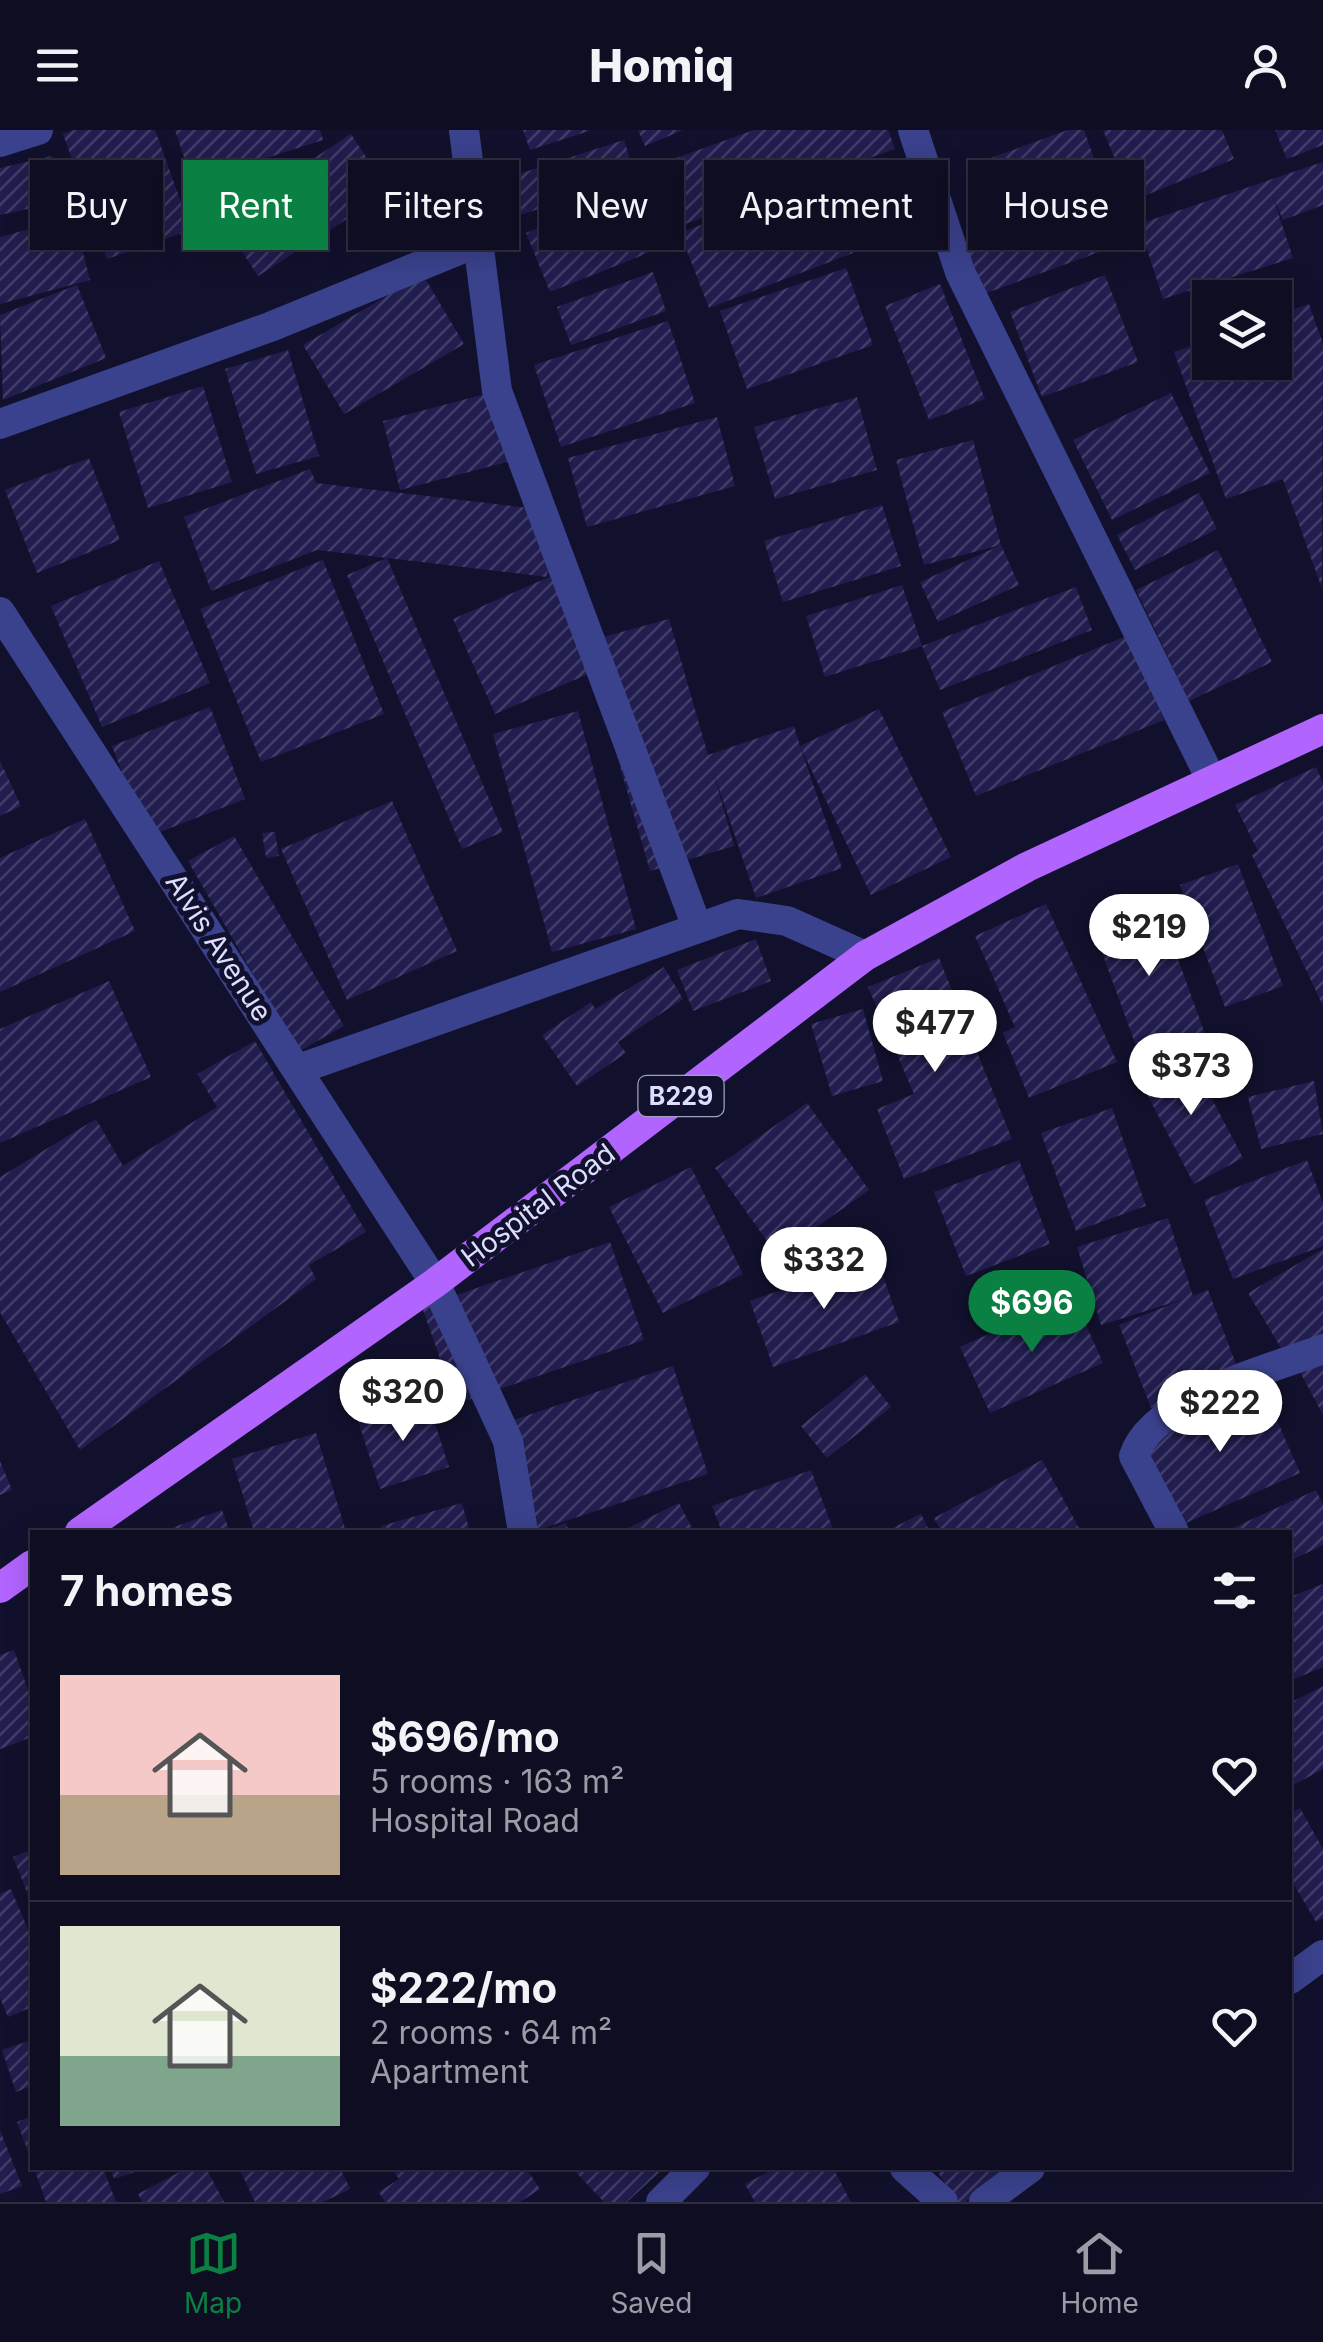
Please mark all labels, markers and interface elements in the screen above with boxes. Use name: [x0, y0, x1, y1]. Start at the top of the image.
icon: menu: [30, 38, 85, 93]
text: Homiq: [589, 38, 734, 93]
icon: person: [1238, 38, 1293, 93]
chip: Buy: [30, 160, 163, 250]
chip: Rent: [183, 160, 328, 250]
chip: Filters: [348, 160, 519, 250]
chip: New: [539, 160, 684, 250]
chip: Apartment: [704, 160, 948, 250]
chip: House: [968, 160, 1144, 250]
map controls: [1192, 280, 1292, 380]
button: layers: [1192, 280, 1292, 380]
street label: Alvis Avenue: [159, 867, 279, 1027]
pin: $219: [1090, 894, 1208, 979]
text: $219: [1111, 907, 1187, 946]
pin: $477: [876, 990, 994, 1075]
text: $477: [895, 1003, 975, 1042]
pin: $373: [1132, 1033, 1250, 1118]
text: $373: [1151, 1046, 1231, 1085]
road number: B229: [638, 1076, 724, 1116]
street label: Hospital Road: [454, 1136, 622, 1274]
pin: $332: [765, 1227, 883, 1312]
text: $332: [783, 1240, 865, 1279]
pin: $696: [973, 1270, 1091, 1355]
text: $696: [990, 1283, 1074, 1322]
pin: $320: [344, 1359, 462, 1444]
pin: $222: [1161, 1370, 1279, 1455]
text: $320: [361, 1372, 445, 1411]
text: $222: [1179, 1383, 1261, 1422]
icon: filters: [1207, 1563, 1262, 1618]
text: 7 homes: [60, 1565, 233, 1616]
text: $696/mo: [370, 1711, 560, 1762]
icon: home: [140, 1715, 260, 1835]
icon: heart: [1207, 1748, 1262, 1803]
text: 5 rooms · 163 m²: [370, 1762, 624, 1801]
text: Hospital Road: [370, 1801, 580, 1840]
text: $222/mo: [370, 1962, 557, 2013]
icon: home: [140, 1966, 260, 2086]
icon: heart: [1207, 1999, 1262, 2054]
text: 2 rooms · 64 m²: [370, 2013, 612, 2052]
text: Apartment: [370, 2052, 529, 2091]
tab: Map: [184, 2226, 242, 2320]
tab: Saved: [610, 2226, 692, 2320]
tab: Home: [1060, 2226, 1139, 2320]

